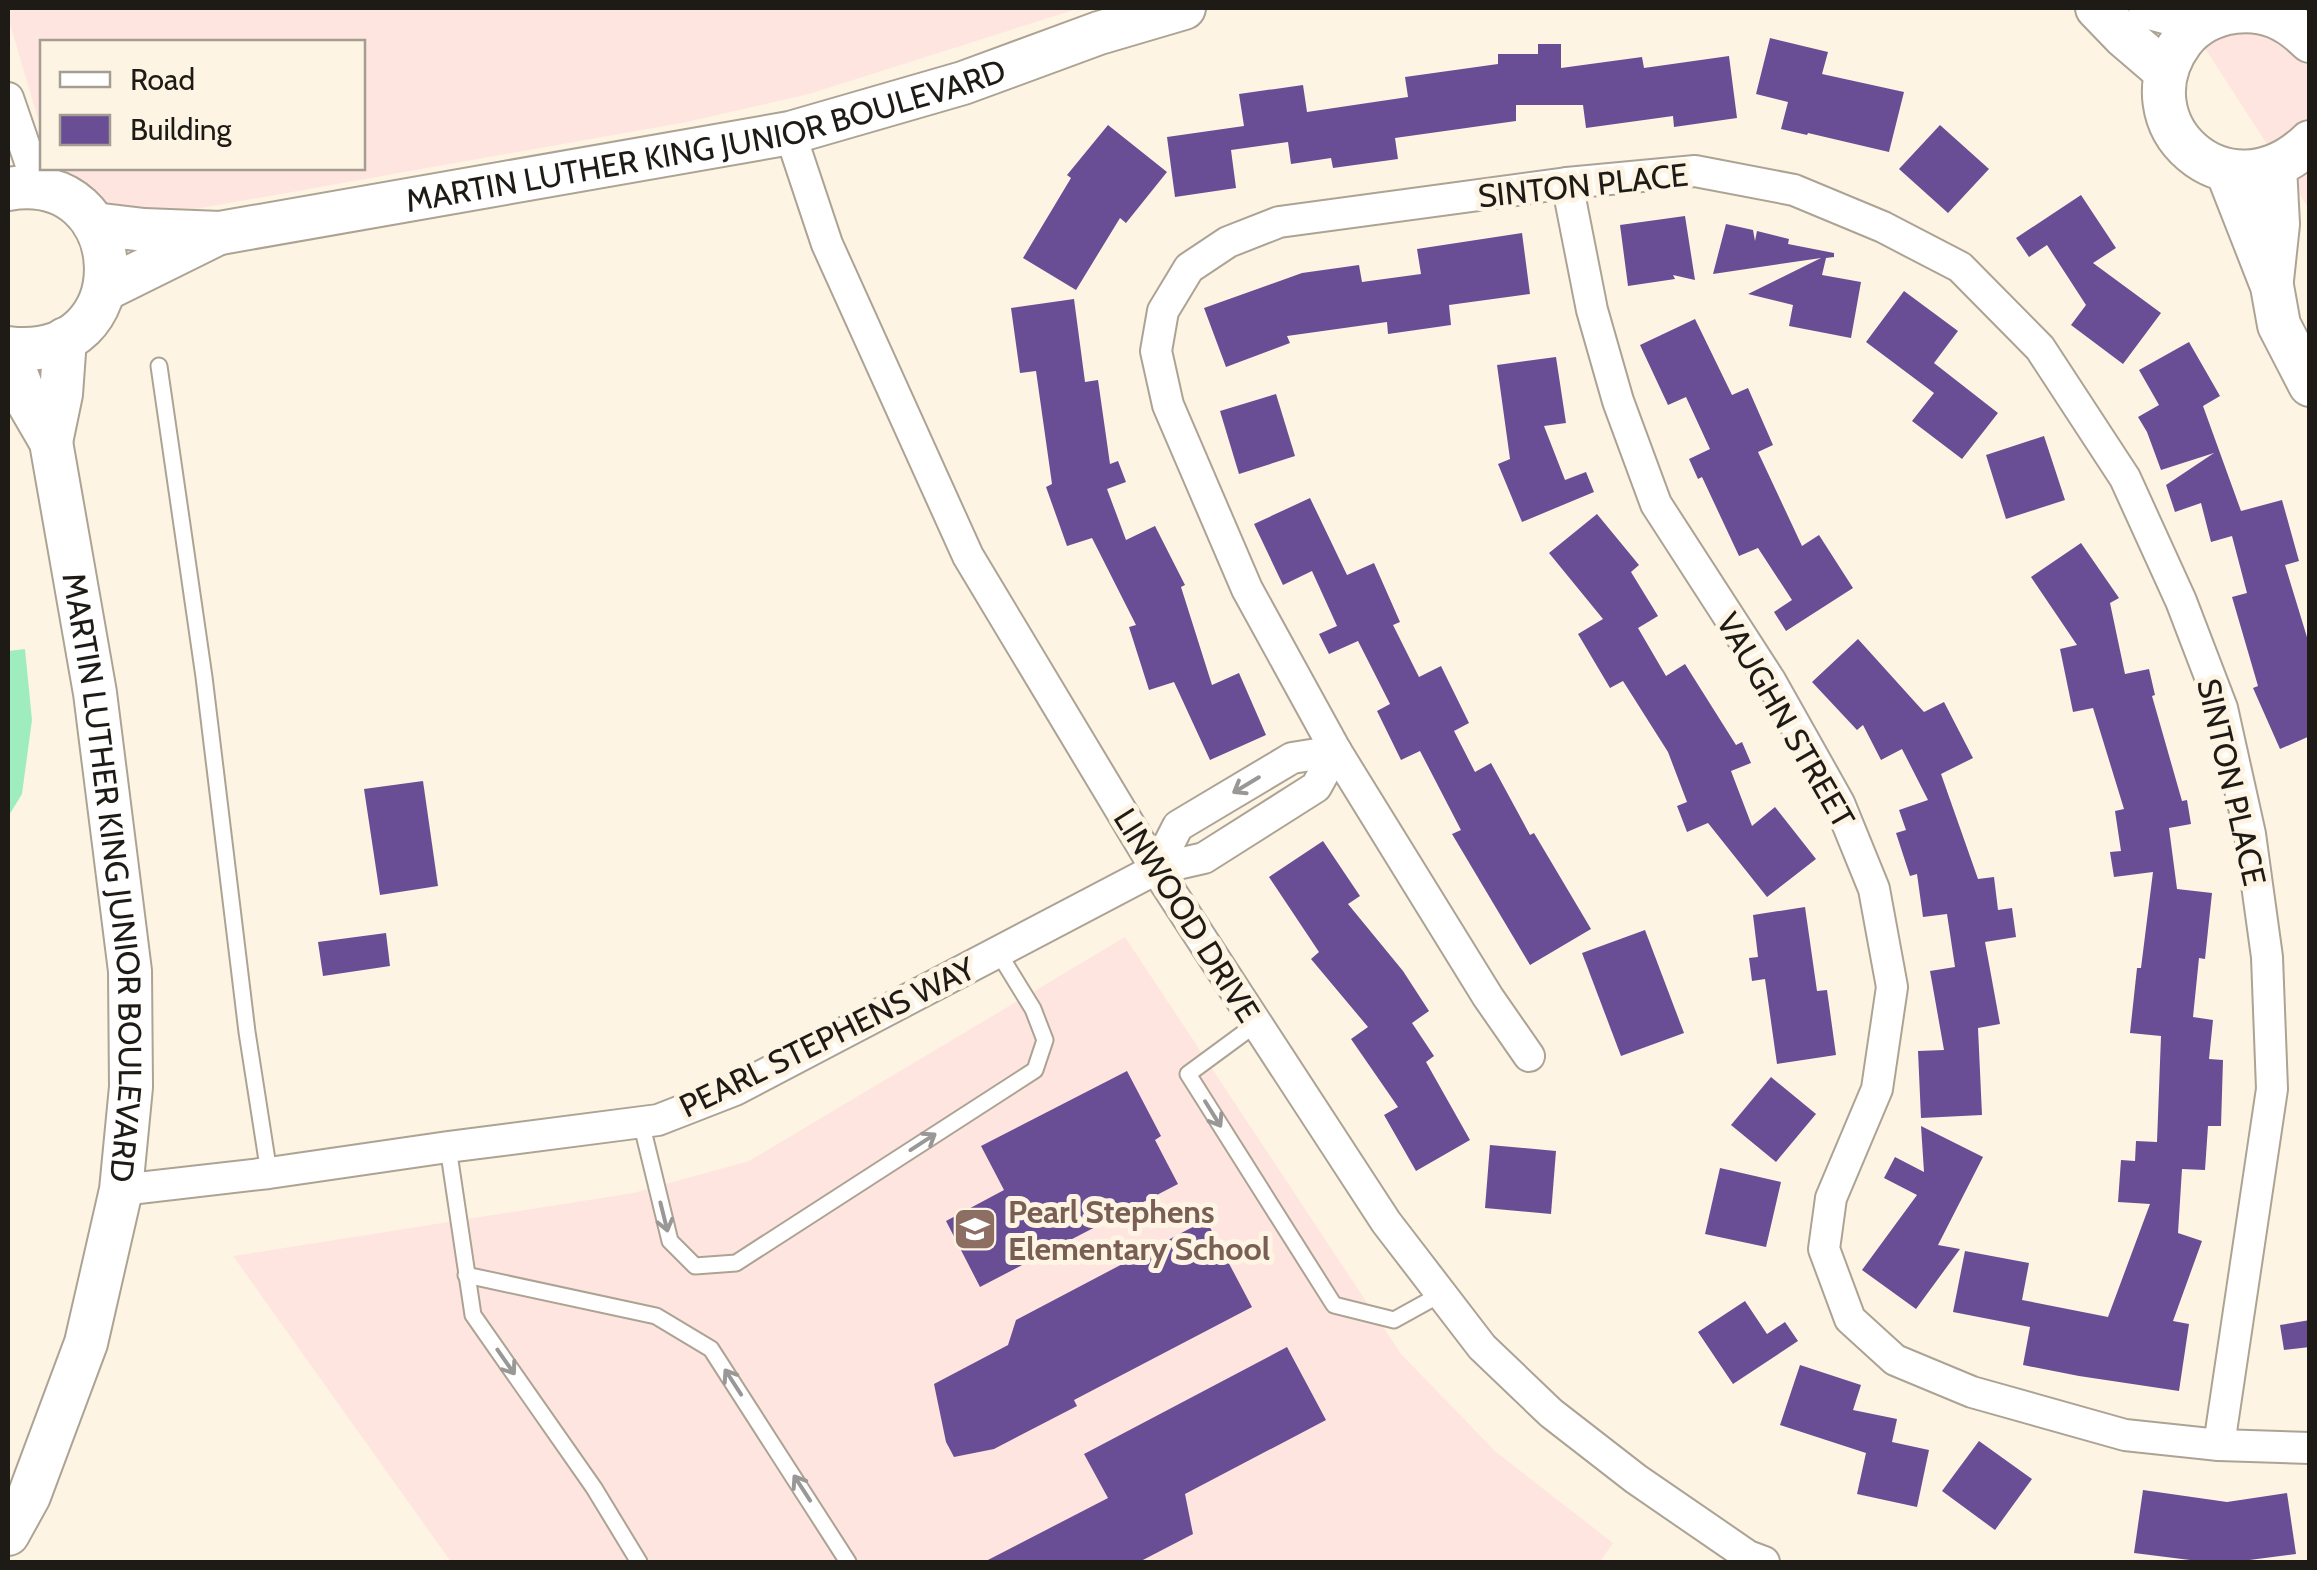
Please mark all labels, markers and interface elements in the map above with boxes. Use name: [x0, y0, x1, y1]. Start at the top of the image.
legend: [40, 40, 365, 170]
street label: MARTIN LUTHER KING JUNIOR BOULEVARD: [402, 50, 1011, 220]
text: Road: [130, 61, 195, 98]
text: Building: [130, 111, 233, 148]
street label: SINTON PLACE: [1476, 155, 1690, 215]
street label: MARTIN LUTHER KING JUNIOR BOULEVARD: [55, 570, 151, 1184]
street label: VAUGHN STREET: [1709, 606, 1863, 834]
street label: SINTON PLACE: [2189, 675, 2275, 889]
one-way arrow: [1232, 775, 1261, 795]
street label: LINWOOD DRIVE: [1106, 801, 1268, 1029]
street label: PEARL STEPHENS WAY: [673, 948, 982, 1125]
one-way arrow: [1203, 1100, 1224, 1128]
one-way arrow: [909, 1132, 937, 1153]
place label: Pearl Stephens Elementary School: [1008, 1192, 1270, 1268]
one-way arrow: [656, 1200, 674, 1232]
school or university icon: Pearl Stephens Elementary School: [952, 1206, 998, 1252]
one-way arrow: [495, 1348, 516, 1375]
one-way arrow: [722, 1368, 743, 1396]
one-way arrow: [791, 1474, 812, 1503]

